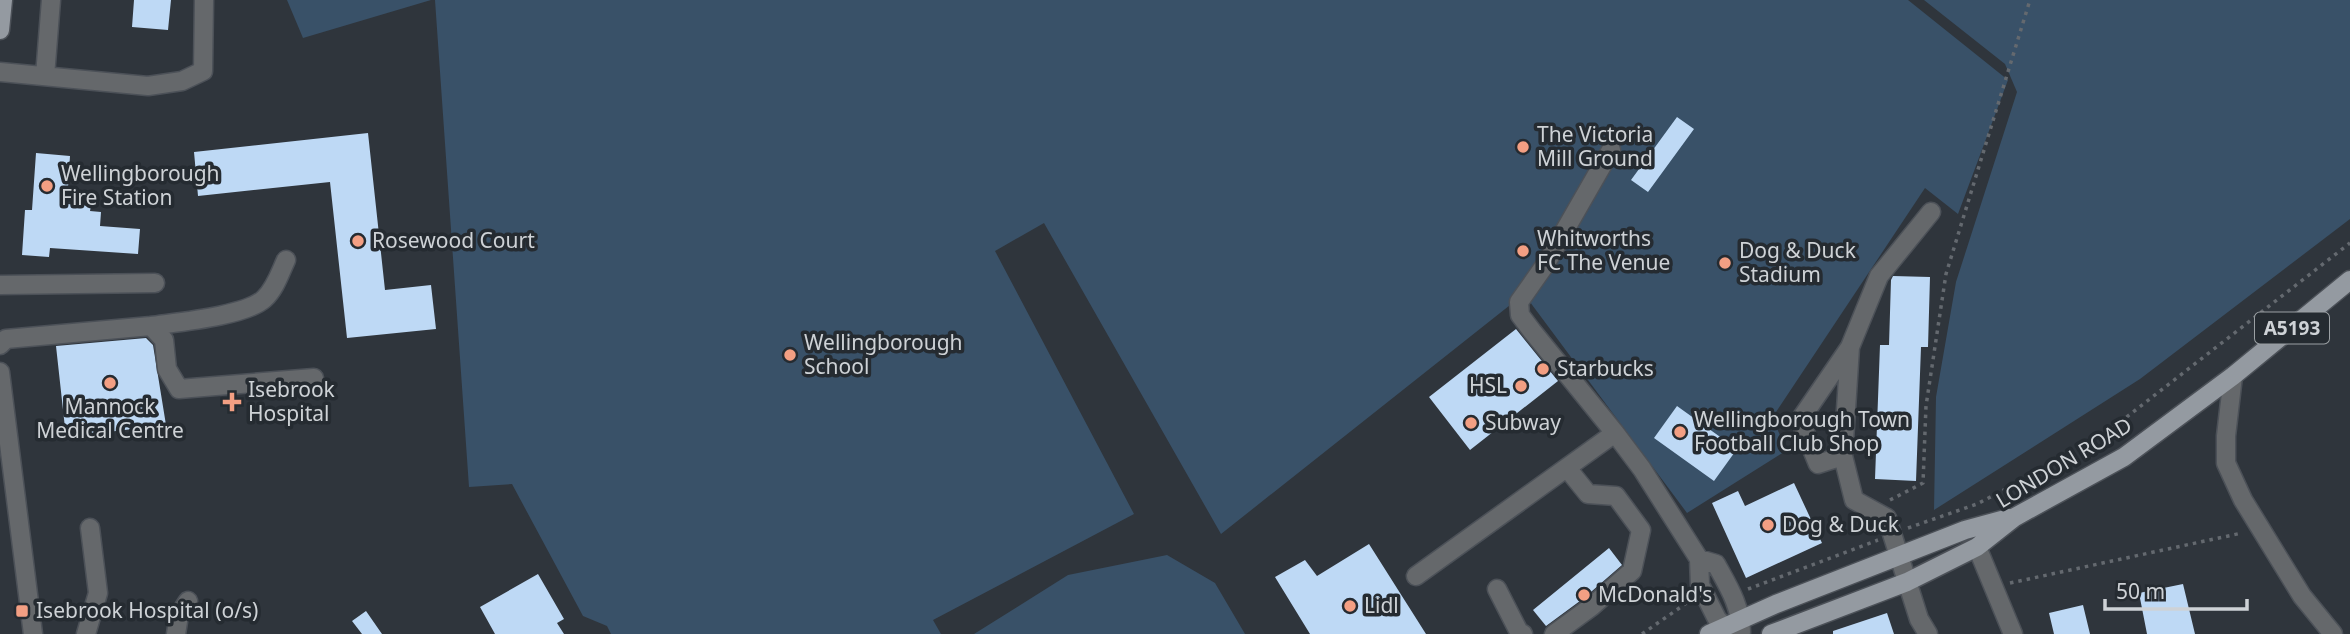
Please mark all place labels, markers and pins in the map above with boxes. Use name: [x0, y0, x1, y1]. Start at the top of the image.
place label: The Victoria Mill Ground: [1537, 120, 1653, 172]
marker: The Victoria Mill Ground: [1515, 139, 1531, 155]
place label: Wellingborough Fire Station: [61, 159, 220, 211]
marker: Wellingborough Fire Station: [39, 178, 55, 194]
place label: Whitworths FC The Venue: [1537, 224, 1670, 276]
place label: Rosewood Court: [372, 226, 535, 254]
marker: Rosewood Court: [350, 233, 366, 249]
place label: Dog & Duck Stadium: [1739, 236, 1857, 288]
marker: Whitworths FC The Venue: [1515, 243, 1531, 259]
marker: Dog & Duck Stadium: [1717, 255, 1733, 271]
place label: Wellingborough School: [804, 328, 963, 380]
marker: Wellingborough School: [782, 347, 798, 363]
place label: Starbucks: [1557, 354, 1654, 382]
marker: Starbucks: [1535, 361, 1551, 377]
place label: HSL: [1469, 371, 1507, 399]
marker: Mannock Medical Centre: [102, 375, 118, 391]
place label: Isebrook Hospital: [248, 375, 336, 427]
marker: HSL: [1513, 378, 1529, 394]
place label: Mannock Medical Centre: [36, 392, 184, 444]
marker: Isebrook Hospital: [222, 392, 242, 412]
place label: Wellingborough Town Football Club Shop: [1694, 405, 1910, 457]
place label: Subway: [1485, 408, 1561, 436]
marker: Subway: [1463, 415, 1479, 431]
marker: Wellingborough Town Football Club Shop: [1672, 424, 1688, 440]
place label: Dog & Duck: [1782, 510, 1900, 538]
marker: Dog & Duck: [1760, 517, 1776, 533]
place label: McDonald's: [1598, 580, 1712, 608]
marker: McDonald's: [1576, 587, 1592, 603]
place label: Lidl: [1364, 591, 1399, 619]
place label: Isebrook Hospital (o/s): [36, 596, 258, 624]
marker: Lidl: [1342, 598, 1358, 614]
marker: Isebrook Hospital (o/s): [14, 603, 30, 619]

